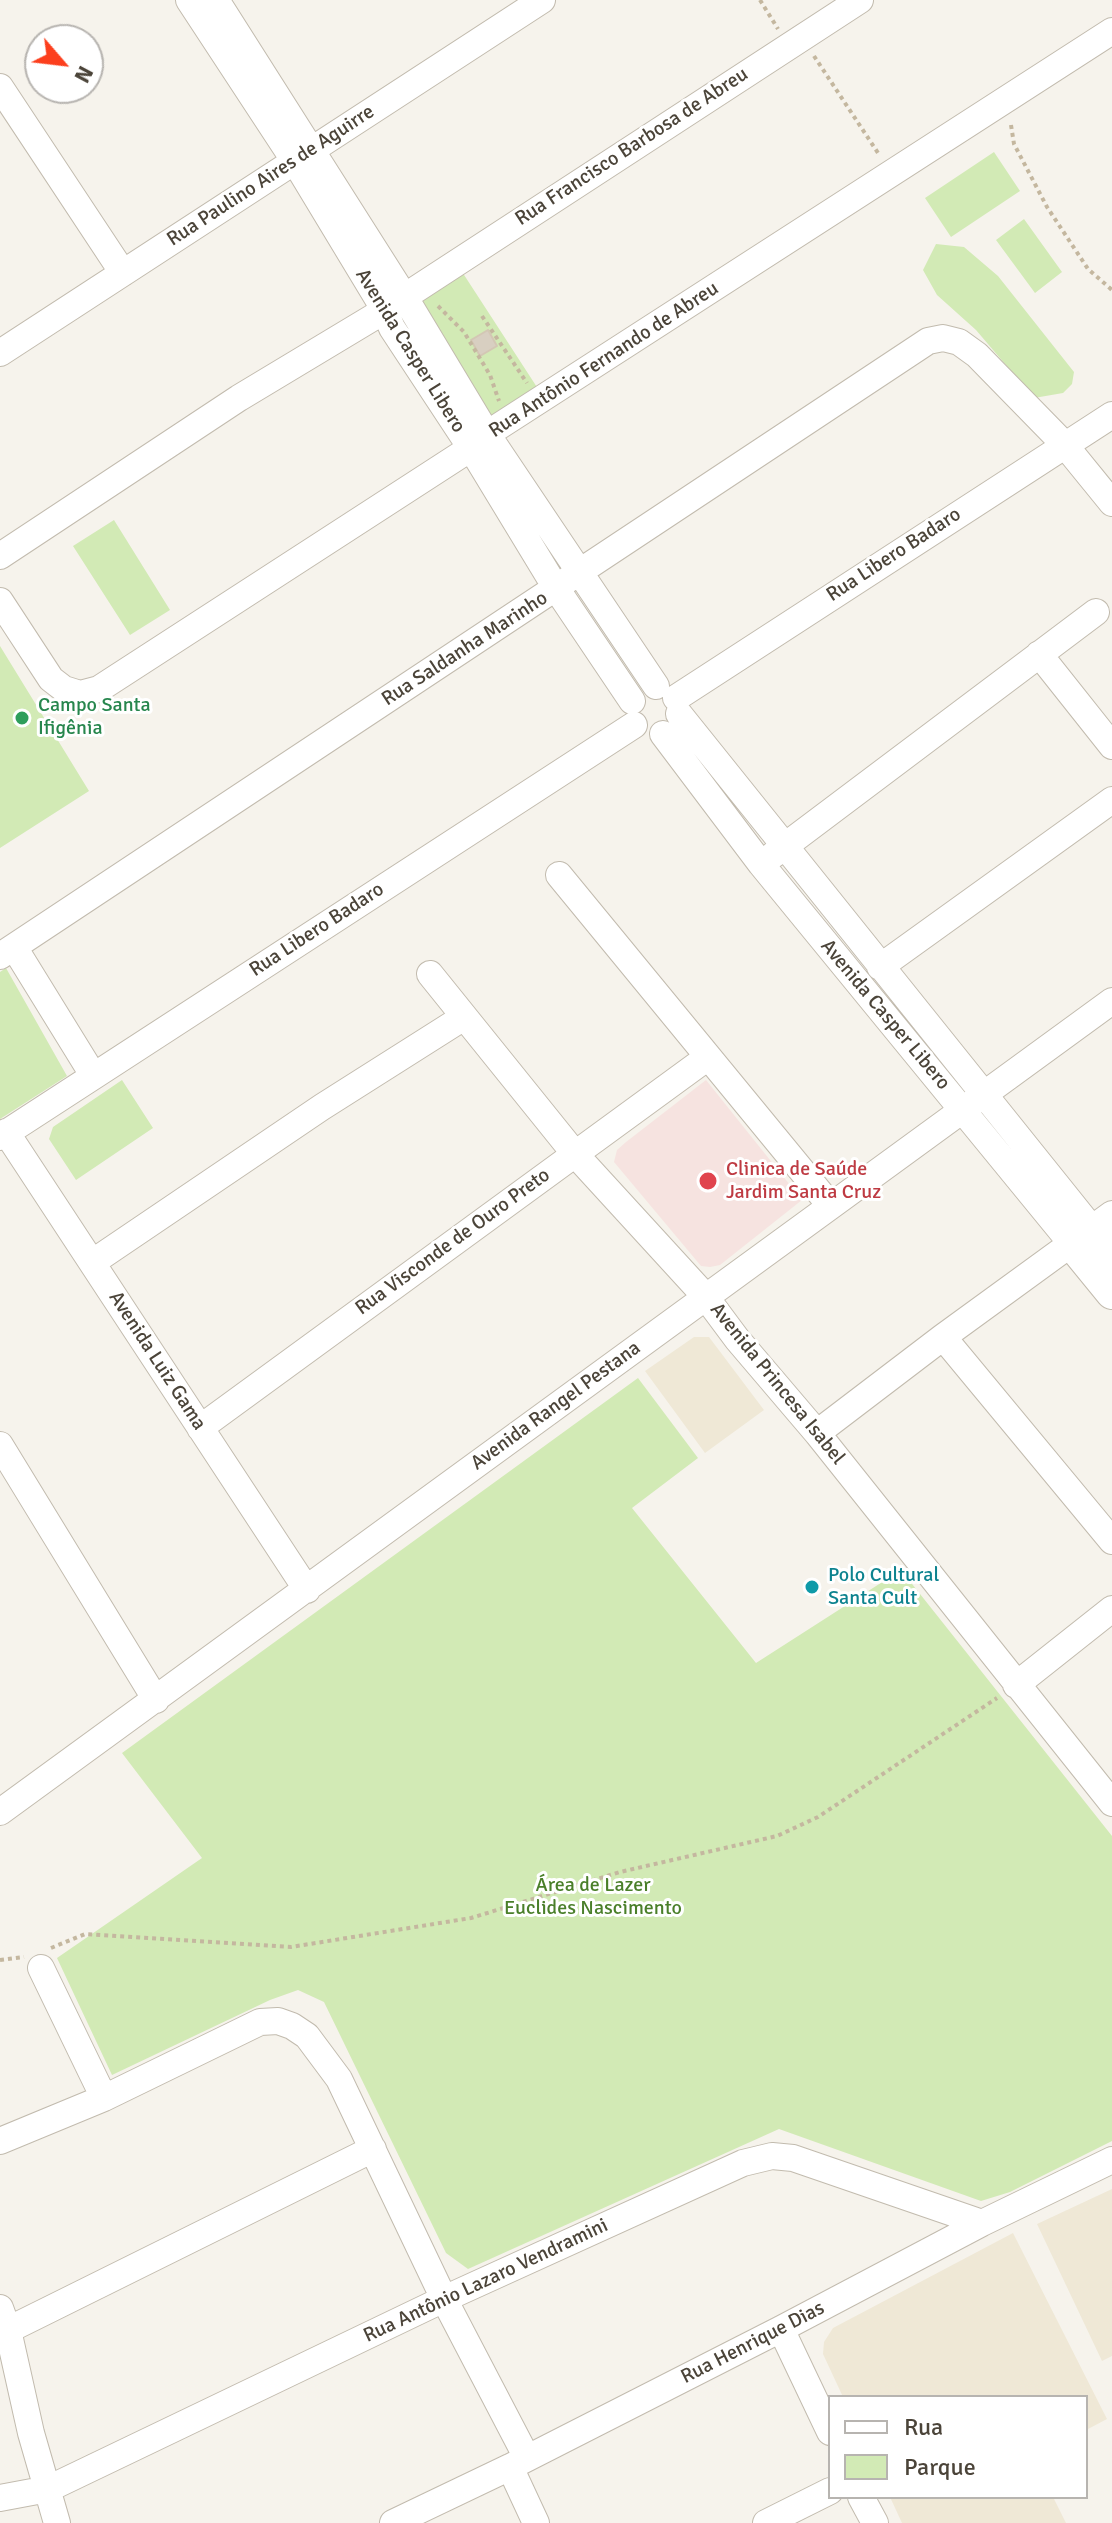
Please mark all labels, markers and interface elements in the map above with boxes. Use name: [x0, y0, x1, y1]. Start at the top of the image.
north arrow: [24, 24, 104, 104]
text: N: [68, 61, 99, 88]
street label: Rua Francisco Barbosa de Abreu: [511, 63, 753, 231]
street label: Rua Paulino Aires de Aguirre: [163, 100, 379, 252]
street label: Avenida Casper Libero: [350, 265, 470, 437]
street label: Rua Antônio Fernando de Abreu: [485, 277, 723, 443]
street label: Rua Libero Badaro: [822, 503, 966, 607]
street label: Rua Saldanha Marinho: [378, 586, 552, 712]
place label: Campo Santa Ifigênia: [38, 694, 151, 741]
marker: Campo Santa Ifigênia: [13, 709, 31, 727]
street label: Rua Libero Badaro: [245, 878, 389, 982]
street label: Avenida Casper Libero: [815, 935, 955, 1095]
place label: Clinica de Saúde Jardim Santa Cruz: [726, 1158, 881, 1205]
street label: Rua Visconde de Ouro Preto: [351, 1163, 555, 1321]
marker: Clinica de Saúde Jardim Santa Cruz: [697, 1170, 719, 1192]
street label: Avenida Luiz Gama: [103, 1287, 211, 1435]
street label: Avenida Princesa Isabel: [704, 1298, 850, 1470]
street label: Avenida Rangel Pestana: [467, 1336, 645, 1476]
place label: Polo Cultural Santa Cult: [828, 1564, 939, 1611]
marker: Polo Cultural Santa Cult: [803, 1578, 821, 1596]
park label: Área de Lazer Euclides Nascimento: [504, 1874, 682, 1921]
street label: Rua Antônio Lazaro Vendramini: [360, 2214, 612, 2348]
street label: Rua Henrique Dias: [677, 2297, 829, 2389]
legend: [828, 2395, 1088, 2499]
text: Rua: [904, 2412, 943, 2442]
text: Parque: [904, 2452, 976, 2482]

